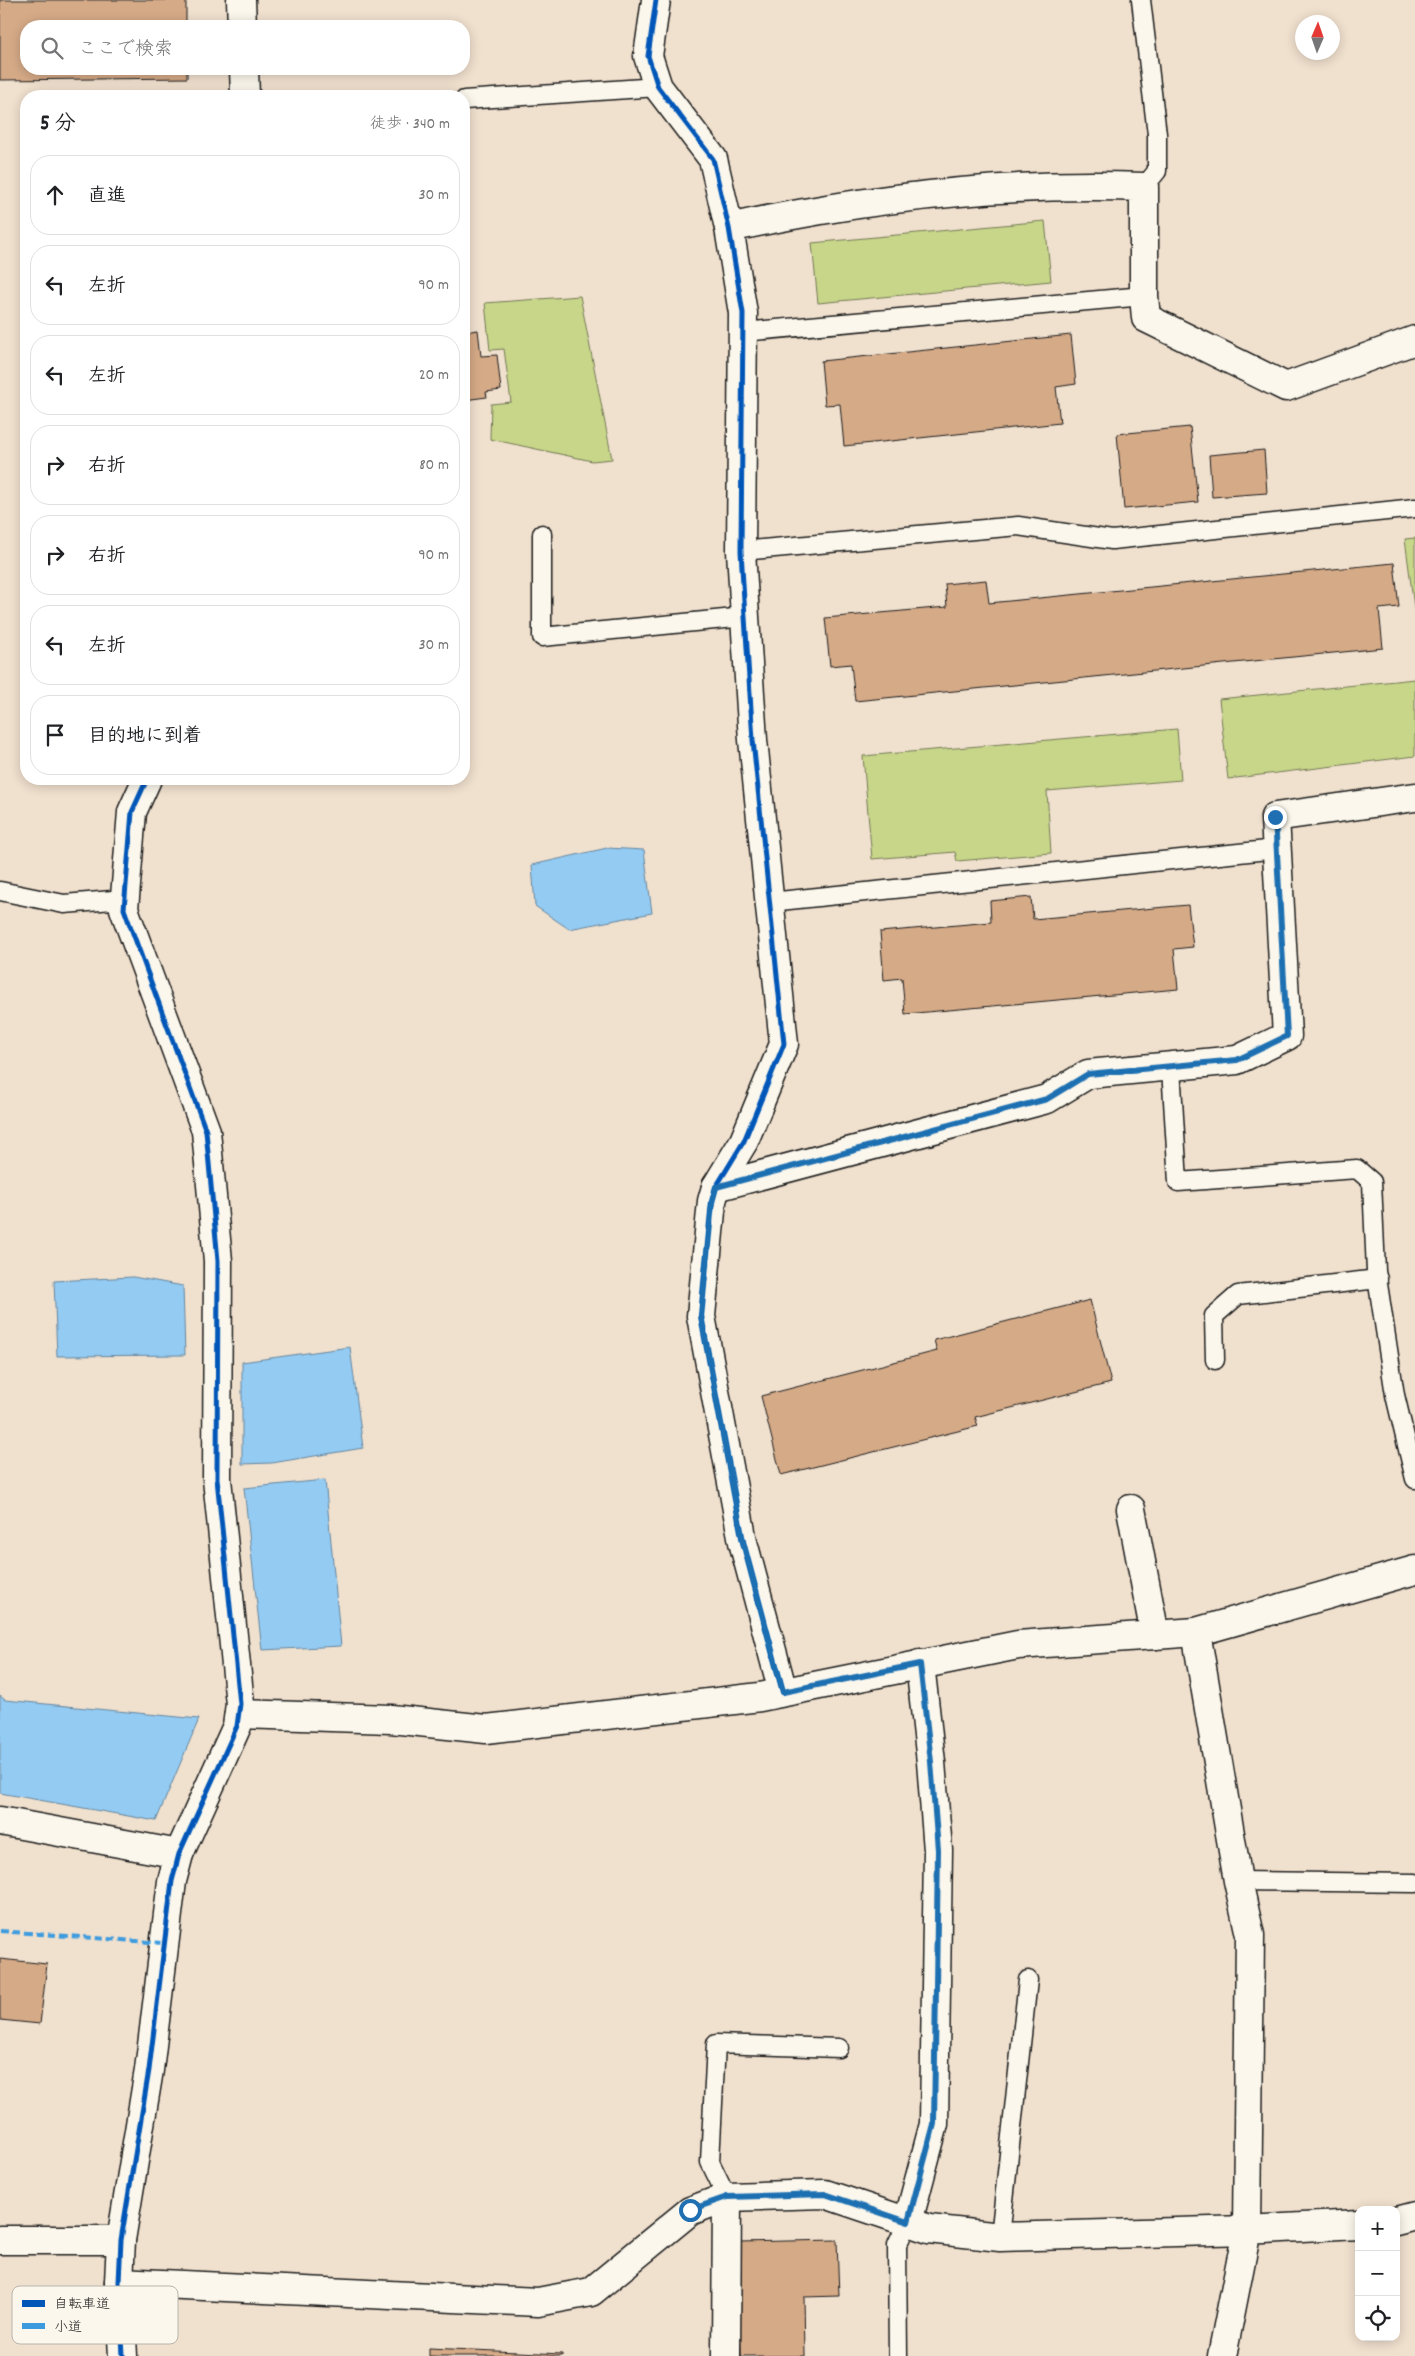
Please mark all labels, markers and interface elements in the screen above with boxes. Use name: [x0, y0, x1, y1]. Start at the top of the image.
north arrow: [1295, 15, 1340, 60]
search box: [20, 20, 470, 75]
icon: search: [38, 34, 66, 62]
text: ここで検索: [78, 37, 173, 64]
text: 5 分: [40, 110, 76, 140]
text: 徒歩 · 340 m: [370, 113, 450, 136]
icon: ahead: [41, 181, 69, 209]
text: 直進: [88, 184, 126, 211]
text: 30 m: [419, 184, 449, 207]
icon: left: [41, 271, 69, 299]
text: 左折: [88, 274, 126, 301]
text: 90 m: [418, 274, 449, 297]
icon: left: [41, 361, 69, 389]
text: 左折: [88, 364, 126, 391]
text: 20 m: [419, 364, 449, 387]
icon: right: [41, 451, 69, 479]
text: 右折: [88, 454, 126, 481]
text: 80 m: [419, 454, 449, 477]
icon: right: [41, 541, 69, 569]
text: 右折: [88, 544, 126, 571]
text: 90 m: [418, 544, 449, 567]
icon: left: [41, 631, 69, 659]
text: 左折: [88, 634, 126, 661]
text: 30 m: [419, 634, 449, 657]
icon: arrive: [41, 721, 69, 749]
text: 目的地に到着: [88, 724, 202, 751]
route end: [1264, 806, 1287, 829]
route start: [679, 2199, 702, 2222]
map controls: [1355, 2206, 1400, 2341]
button: +: [1355, 2206, 1400, 2251]
button: −: [1355, 2251, 1400, 2296]
legend: [12, 2286, 178, 2344]
text: 自転車道: [54, 2295, 110, 2315]
button: locate: [1355, 2296, 1400, 2341]
text: 小道: [54, 2318, 82, 2338]

